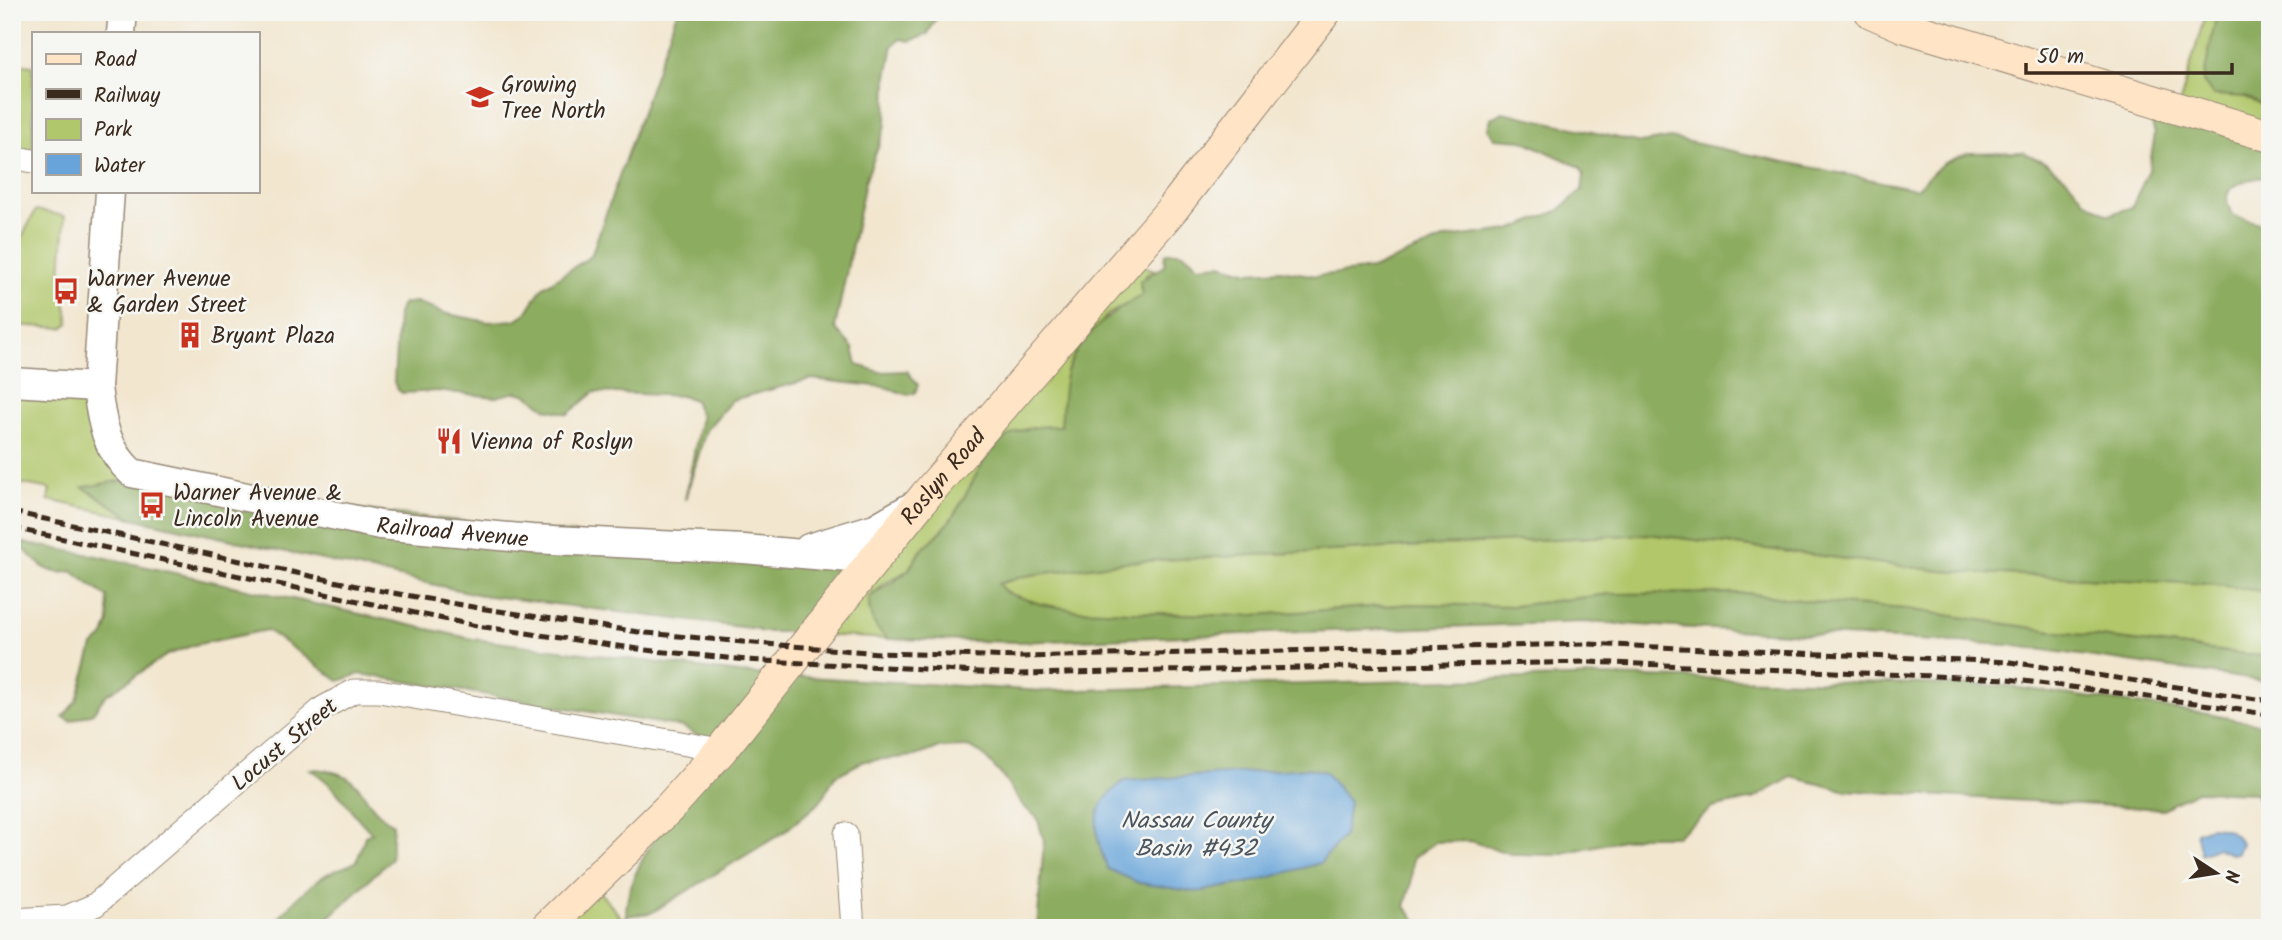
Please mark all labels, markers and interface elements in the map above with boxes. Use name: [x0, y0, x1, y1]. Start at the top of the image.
legend: [32, 32, 259, 192]
scale bar: [2026, 32, 2233, 76]
text: 50 m: [2037, 41, 2084, 74]
text: Road: [94, 44, 137, 77]
place label: Growing Tree North: [501, 68, 606, 130]
text: Railway: [94, 80, 160, 113]
school or university icon: Growing Tree North: [465, 82, 495, 112]
text: Park: [94, 114, 132, 147]
text: Water: [94, 150, 146, 183]
place label: Warner Avenue & Garden Street: [87, 262, 248, 324]
bus stop icon: Warner Avenue & Garden Street: [51, 276, 81, 306]
place label: Bryant Plaza: [211, 319, 335, 355]
building icon: Bryant Plaza: [175, 320, 205, 350]
street label: Roslyn Road: [892, 421, 996, 534]
place label: Vienna of Roslyn: [470, 425, 633, 461]
restaurant icon: Vienna of Roslyn: [434, 426, 464, 456]
place label: Warner Avenue & Lincoln Avenue: [173, 476, 342, 538]
bus stop icon: Warner Avenue & Lincoln Avenue: [137, 490, 167, 520]
street label: Railroad Avenue: [375, 509, 530, 559]
street label: Locust Street: [224, 689, 348, 801]
water label: Nassau County Basin #432: [1121, 802, 1275, 869]
north arrow: [2180, 838, 2250, 908]
text: N: [2215, 867, 2247, 885]

